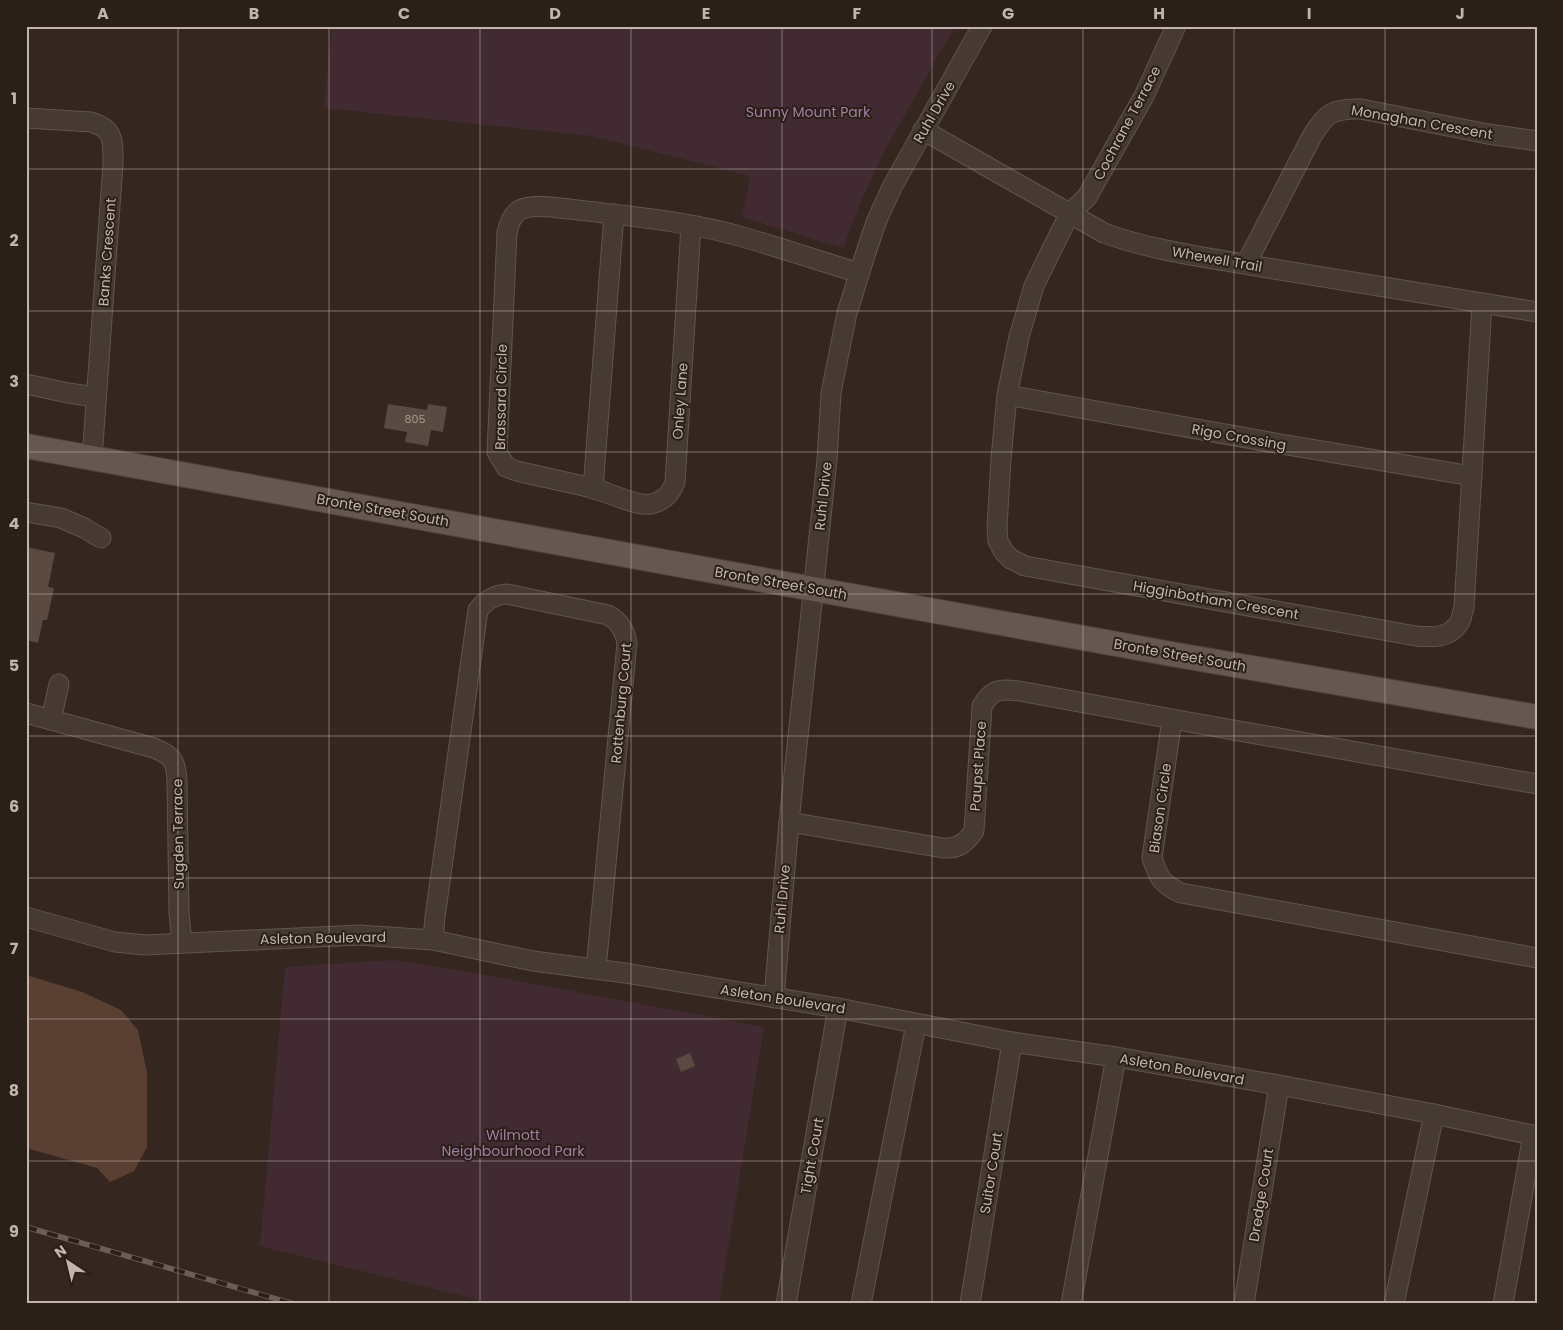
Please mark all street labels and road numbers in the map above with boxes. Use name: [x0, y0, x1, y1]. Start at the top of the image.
street label: Cochrane Terrace: [1088, 62, 1166, 184]
street label: Ruhl Drive: [908, 77, 960, 147]
street label: Monaghan Crescent: [1350, 100, 1494, 144]
street label: Banks Crescent: [93, 197, 121, 307]
street label: Whewell Trail: [1170, 241, 1264, 277]
street label: Brassard Circle: [490, 344, 512, 450]
street label: Onley Lane: [667, 362, 693, 440]
street label: Rigo Crossing: [1190, 419, 1288, 455]
street label: Ruhl Drive: [809, 460, 837, 531]
street label: Bronte Street South: [315, 489, 451, 531]
street label: Bronte Street South: [713, 562, 849, 604]
street label: Higginbotham Crescent: [1132, 576, 1300, 624]
street label: Bronte Street South: [1112, 634, 1248, 676]
street label: Rottenburg Court: [606, 642, 636, 764]
street label: Paupst Place: [965, 720, 991, 812]
street label: Biason Circle: [1144, 761, 1176, 854]
street label: Sugden Terrace: [167, 778, 189, 890]
street label: Ruhl Drive: [769, 864, 795, 934]
street label: Asleton Boulevard: [260, 927, 386, 949]
street label: Asleton Boulevard: [719, 979, 847, 1019]
street label: Asleton Boulevard: [1118, 1048, 1246, 1090]
street label: Tight Court: [795, 1116, 829, 1196]
street label: Suitor Court: [975, 1131, 1007, 1215]
street label: Dredge Court: [1244, 1147, 1278, 1243]

